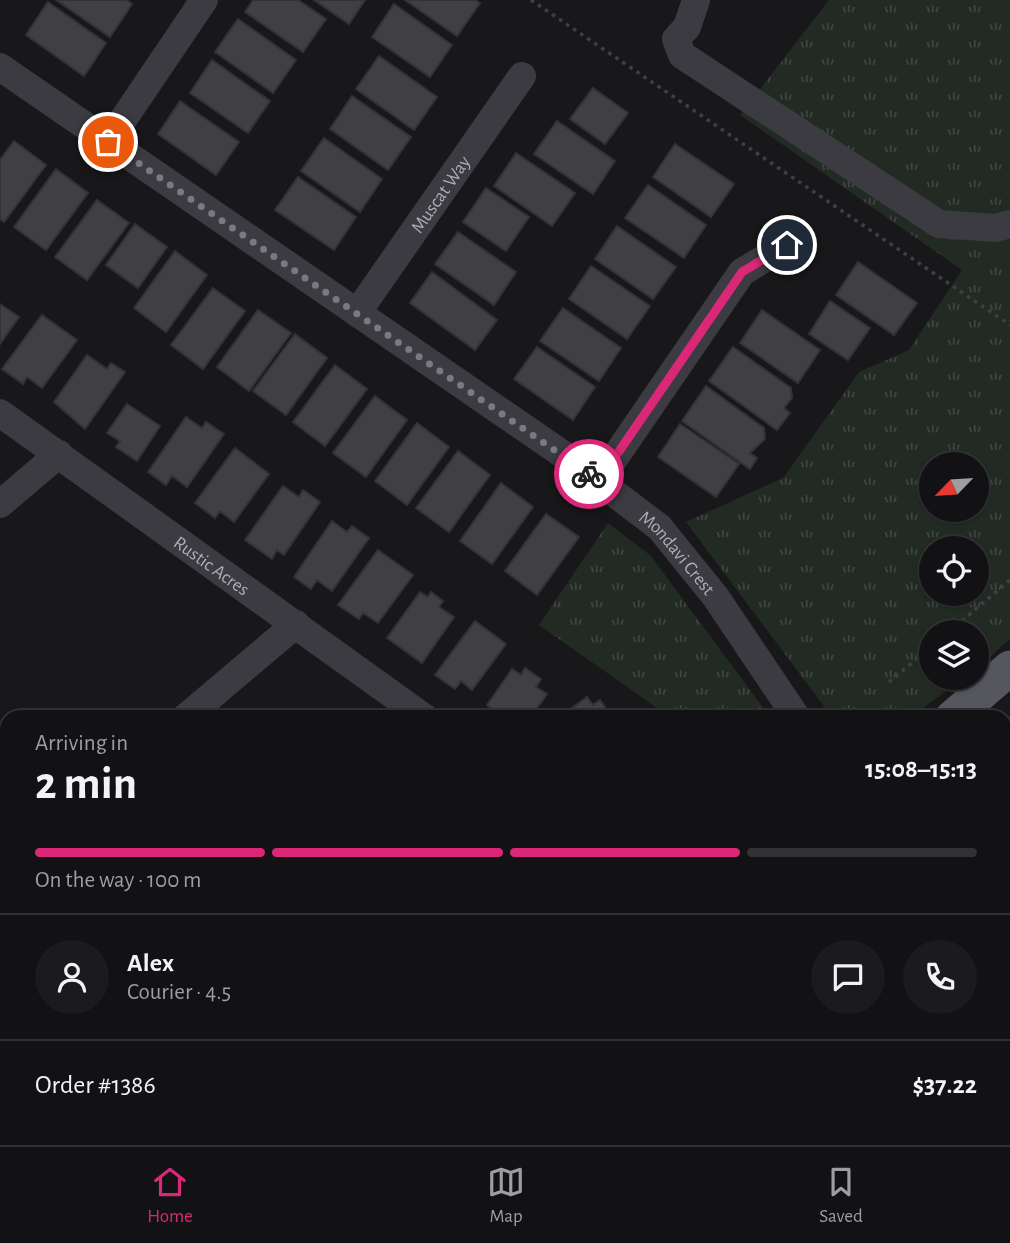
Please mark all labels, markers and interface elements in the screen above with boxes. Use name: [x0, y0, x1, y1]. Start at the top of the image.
pin: [78, 112, 138, 172]
icon: bag: [89, 123, 127, 161]
street label: Muscat Way: [408, 153, 474, 237]
pin: [757, 215, 817, 275]
icon: home: [768, 226, 806, 264]
courier: [554, 439, 624, 509]
north arrow: [919, 452, 989, 522]
map controls: [919, 452, 989, 690]
icon: bike: [570, 455, 608, 493]
street label: Mondavi Crest: [635, 508, 718, 599]
street label: Rustic Acres: [170, 533, 252, 600]
button: locate: [919, 536, 989, 606]
button: layers: [919, 620, 989, 690]
text: Arriving in: [35, 732, 128, 755]
text: 15:08–15:13: [865, 756, 977, 782]
text: 2 min: [35, 761, 137, 807]
text: On the way · 100 m: [35, 869, 202, 892]
button: person: [35, 940, 109, 1014]
button: chat: [811, 940, 885, 1014]
button: phone: [903, 940, 977, 1014]
text: Alex: [127, 950, 174, 976]
text: Courier · 4.5: [127, 981, 231, 1004]
text: Order #1386: [35, 1072, 156, 1098]
text: $37.22: [912, 1072, 977, 1098]
tab: Home: [147, 1163, 193, 1228]
tab: Map: [487, 1163, 525, 1228]
tab: Saved: [819, 1163, 863, 1228]

